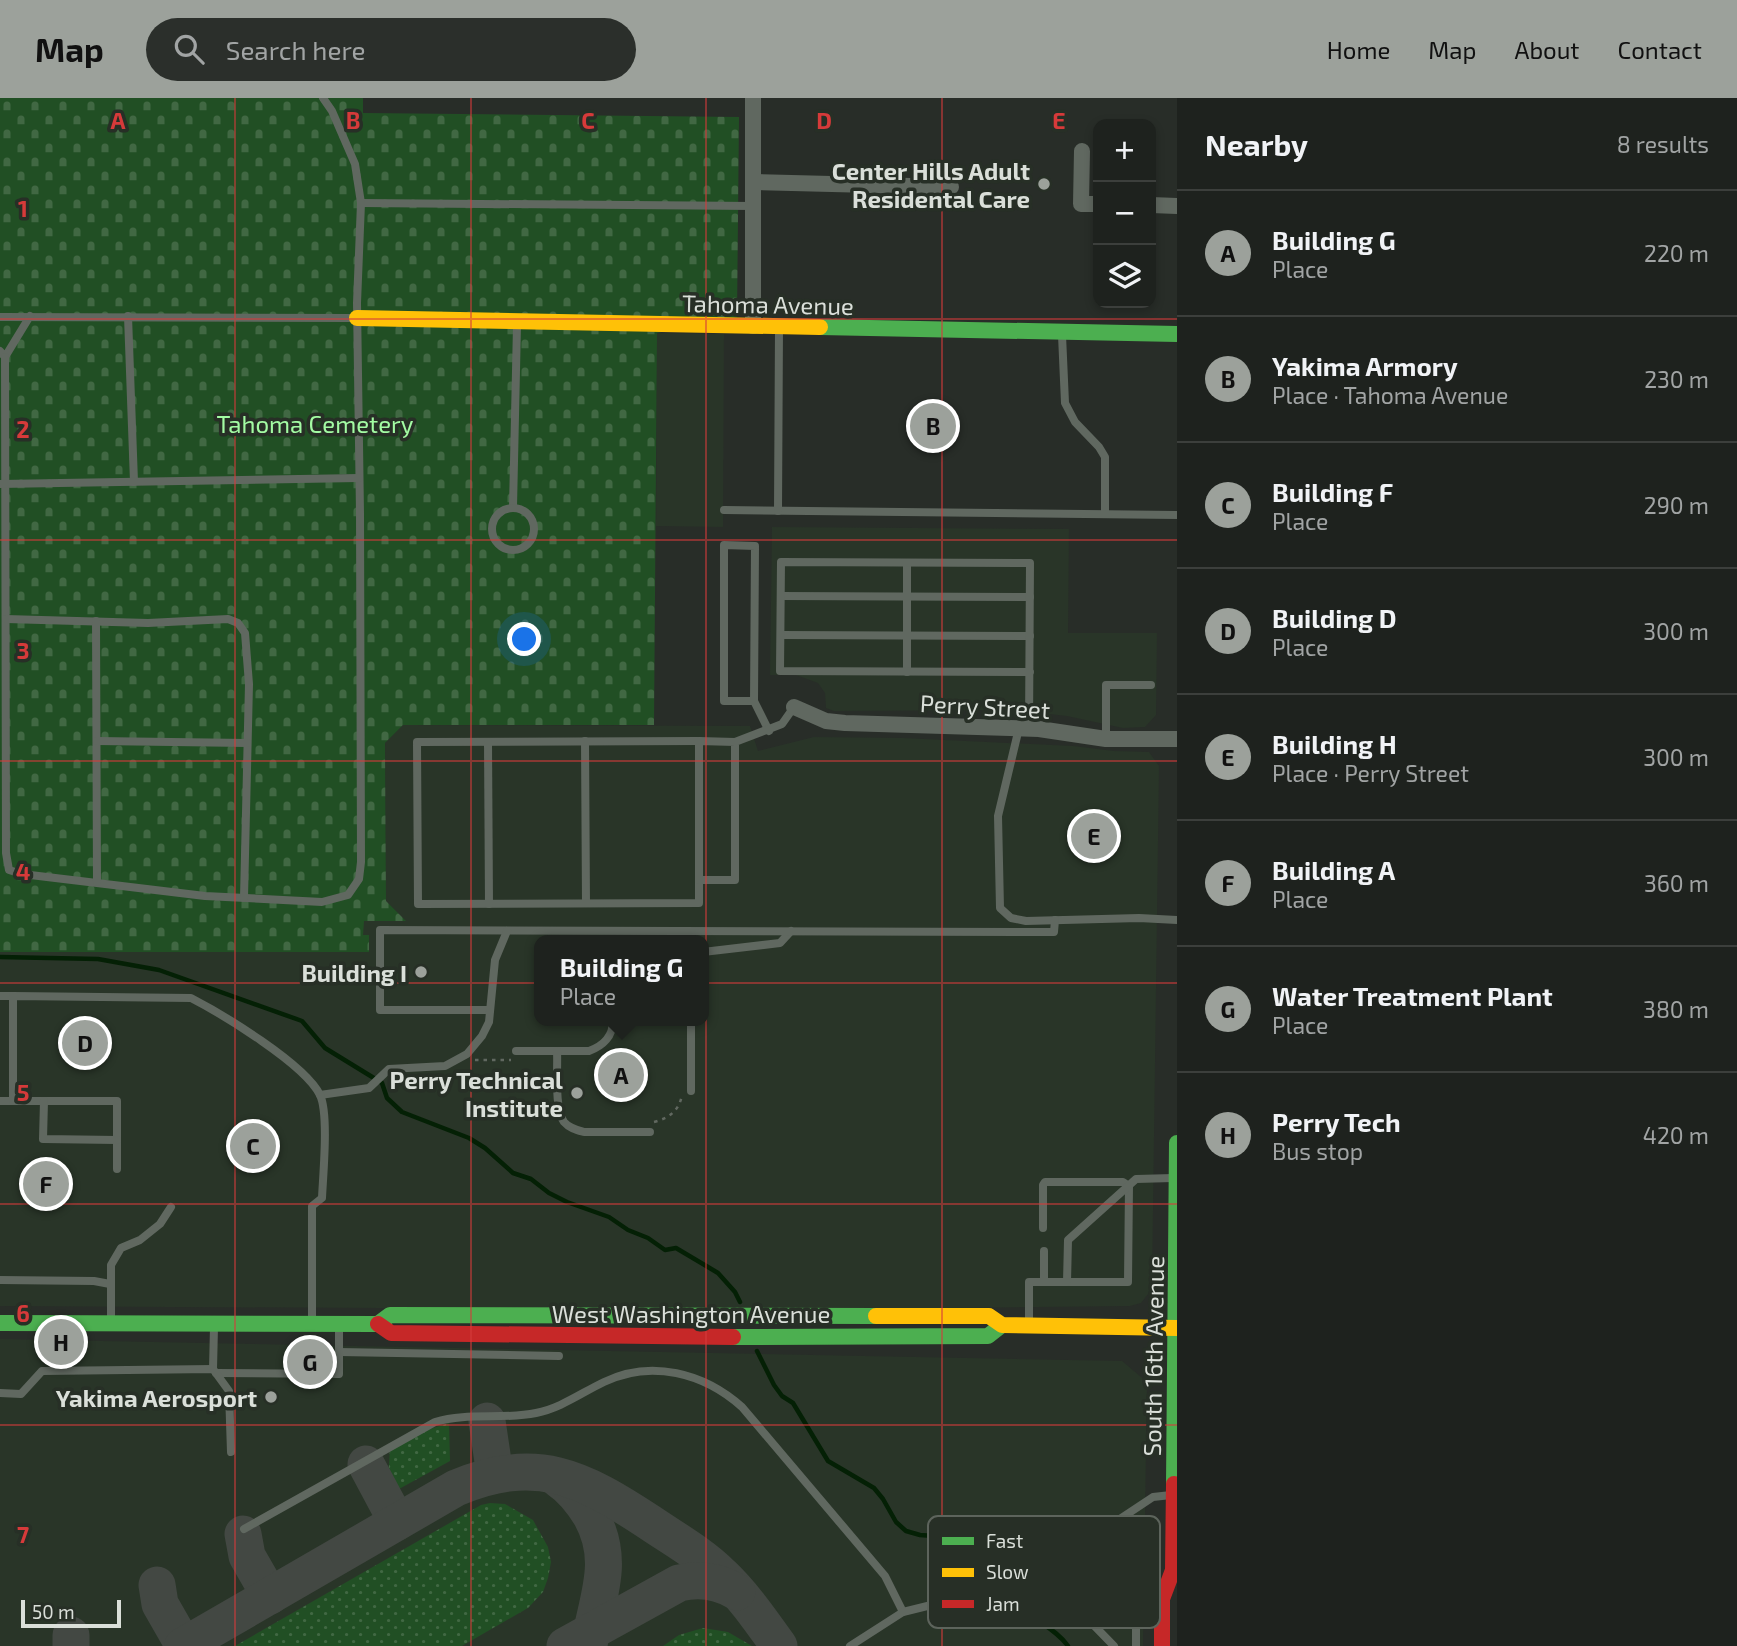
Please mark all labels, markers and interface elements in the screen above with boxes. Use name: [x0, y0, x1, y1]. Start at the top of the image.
search box: [146, 18, 636, 81]
text: Map: [35, 29, 104, 69]
icon: search: [170, 30, 208, 68]
text: Search here: [226, 34, 365, 65]
text: Home: [1327, 35, 1390, 64]
text: Map: [1428, 35, 1476, 64]
text: About: [1514, 35, 1580, 64]
text: Contact: [1618, 35, 1702, 64]
text: A: [110, 106, 126, 134]
text: B: [346, 106, 360, 134]
text: C: [581, 106, 595, 134]
text: D: [816, 106, 832, 134]
text: E: [1052, 106, 1066, 134]
map controls: [1093, 119, 1156, 308]
button: +: [1093, 119, 1156, 182]
text: Nearby: [1205, 126, 1308, 162]
text: 8 results: [1617, 130, 1709, 158]
place label: Center Hills Adult Residental Care: [832, 156, 1030, 213]
marker: Center Hills Adult Residental Care: [1036, 176, 1052, 192]
button: −: [1093, 182, 1156, 245]
text: 1: [18, 194, 28, 222]
text: Building G: [1272, 224, 1396, 255]
text: A: [1220, 239, 1236, 267]
text: 220 m: [1644, 239, 1709, 267]
button: layers: [1093, 245, 1156, 308]
text: Place: [1272, 255, 1328, 283]
street label: Tahoma Avenue: [682, 288, 854, 320]
text: Yakima Armory: [1272, 350, 1458, 381]
text: B: [1221, 365, 1235, 393]
text: 230 m: [1644, 365, 1709, 393]
text: Place · Tahoma Avenue: [1272, 381, 1508, 409]
pin: B: [910, 400, 956, 452]
park label: Tahoma Cemetery: [217, 409, 414, 438]
text: 2: [16, 415, 30, 443]
text: Building F: [1272, 476, 1393, 507]
text: C: [1221, 491, 1235, 519]
text: 290 m: [1644, 491, 1709, 519]
text: Place: [1272, 507, 1328, 535]
text: Building D: [1272, 602, 1397, 633]
text: D: [1220, 617, 1236, 645]
text: 300 m: [1643, 617, 1709, 645]
your location: [507, 622, 541, 656]
text: Place: [1272, 633, 1328, 661]
text: 3: [16, 636, 30, 664]
street label: Perry Street: [919, 688, 1051, 724]
text: Building H: [1272, 728, 1397, 759]
text: E: [1221, 743, 1235, 771]
text: 300 m: [1643, 743, 1709, 771]
text: Place · Perry Street: [1272, 759, 1469, 787]
pin: E: [1071, 810, 1117, 862]
text: Building A: [1272, 854, 1395, 885]
text: 4: [16, 857, 30, 885]
text: F: [1222, 869, 1234, 897]
text: 360 m: [1644, 869, 1709, 897]
text: Place: [1272, 885, 1328, 913]
popup: [534, 935, 709, 1026]
text: Building G: [560, 951, 683, 982]
place label: Building I: [301, 958, 407, 987]
marker: Building I: [413, 964, 429, 980]
text: Water Treatment Plant: [1272, 980, 1553, 1011]
text: Place: [560, 982, 616, 1010]
text: G: [1221, 995, 1235, 1023]
text: 380 m: [1643, 995, 1709, 1023]
text: Place: [1272, 1011, 1328, 1039]
pin: D: [62, 1017, 108, 1069]
pin: A: [598, 1049, 644, 1101]
place label: Perry Technical Institute: [389, 1065, 563, 1122]
text: 5: [17, 1078, 29, 1106]
marker: Perry Technical Institute: [569, 1085, 585, 1101]
text: Perry Tech: [1272, 1106, 1401, 1137]
pin: C: [230, 1120, 276, 1172]
text: H: [1220, 1121, 1236, 1149]
text: 420 m: [1643, 1121, 1709, 1149]
text: Bus stop: [1272, 1137, 1363, 1165]
pin: F: [23, 1158, 69, 1210]
street label: South 16th Avenue: [1137, 1255, 1169, 1457]
text: 6: [16, 1299, 30, 1327]
street label: West Washington Avenue: [552, 1299, 830, 1328]
pin: H: [38, 1316, 84, 1368]
pin: G: [287, 1336, 333, 1388]
place label: Yakima Aerosport: [56, 1383, 257, 1412]
marker: Yakima Aerosport: [263, 1389, 279, 1405]
legend: [928, 1516, 1160, 1628]
text: 7: [17, 1520, 29, 1548]
text: Fast: [986, 1529, 1023, 1552]
text: Slow: [986, 1560, 1029, 1583]
text: Jam: [986, 1592, 1020, 1615]
scale bar: [21, 1597, 121, 1629]
text: 50 m: [32, 1600, 75, 1623]

